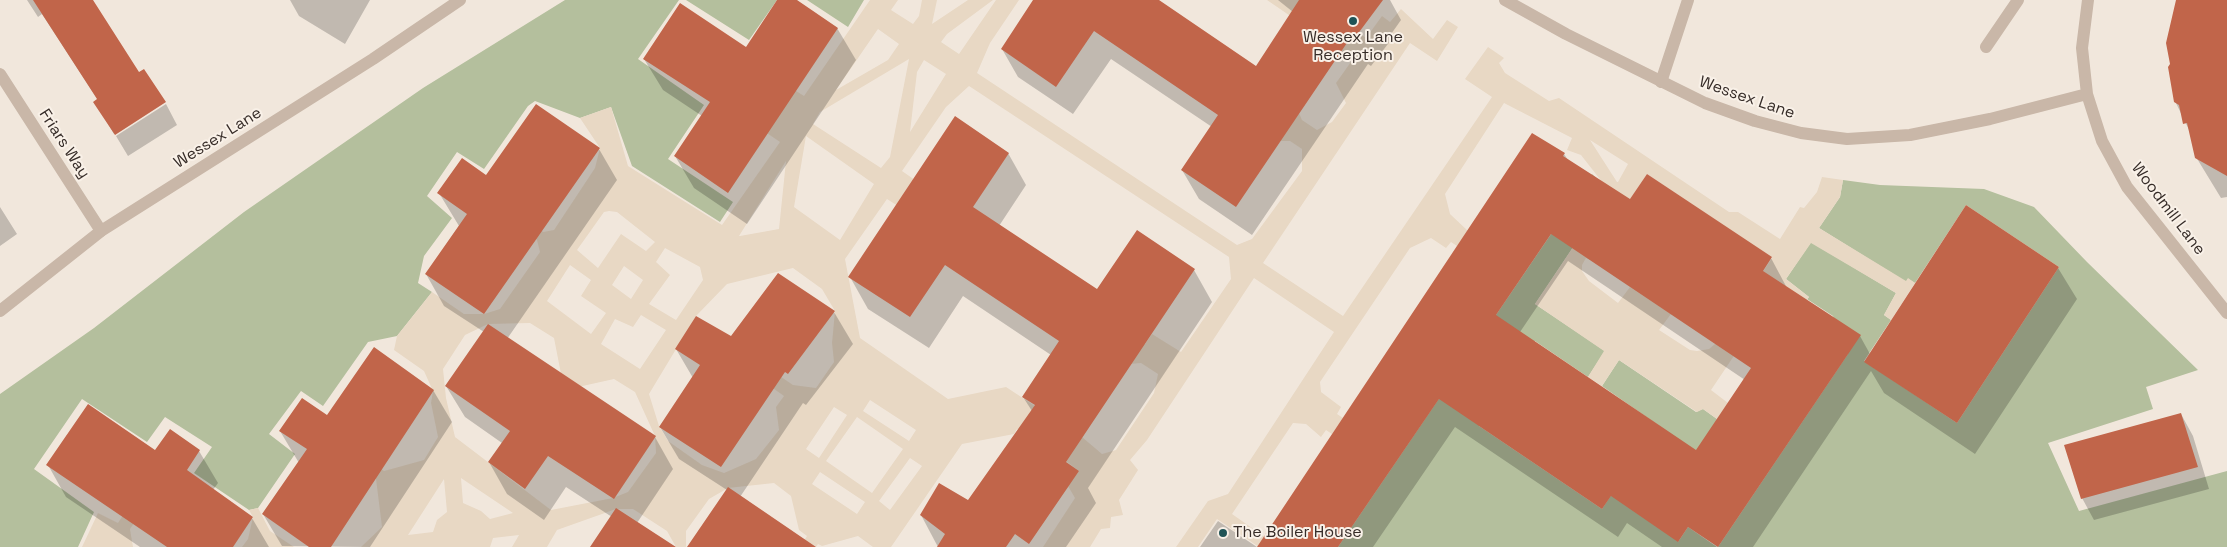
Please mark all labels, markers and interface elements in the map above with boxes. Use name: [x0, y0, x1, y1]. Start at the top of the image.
marker: Wessex Lane Reception: [1347, 15, 1359, 27]
place label: Wessex Lane Reception: [1303, 28, 1403, 66]
street label: Wessex Lane: [1697, 73, 1797, 123]
street label: Wessex Lane: [171, 103, 265, 173]
street label: Friars Way: [34, 106, 94, 182]
street label: Woodmill Lane: [2127, 159, 2209, 259]
place label: The Boiler House: [1233, 523, 1362, 543]
marker: The Boiler House: [1217, 527, 1229, 539]

